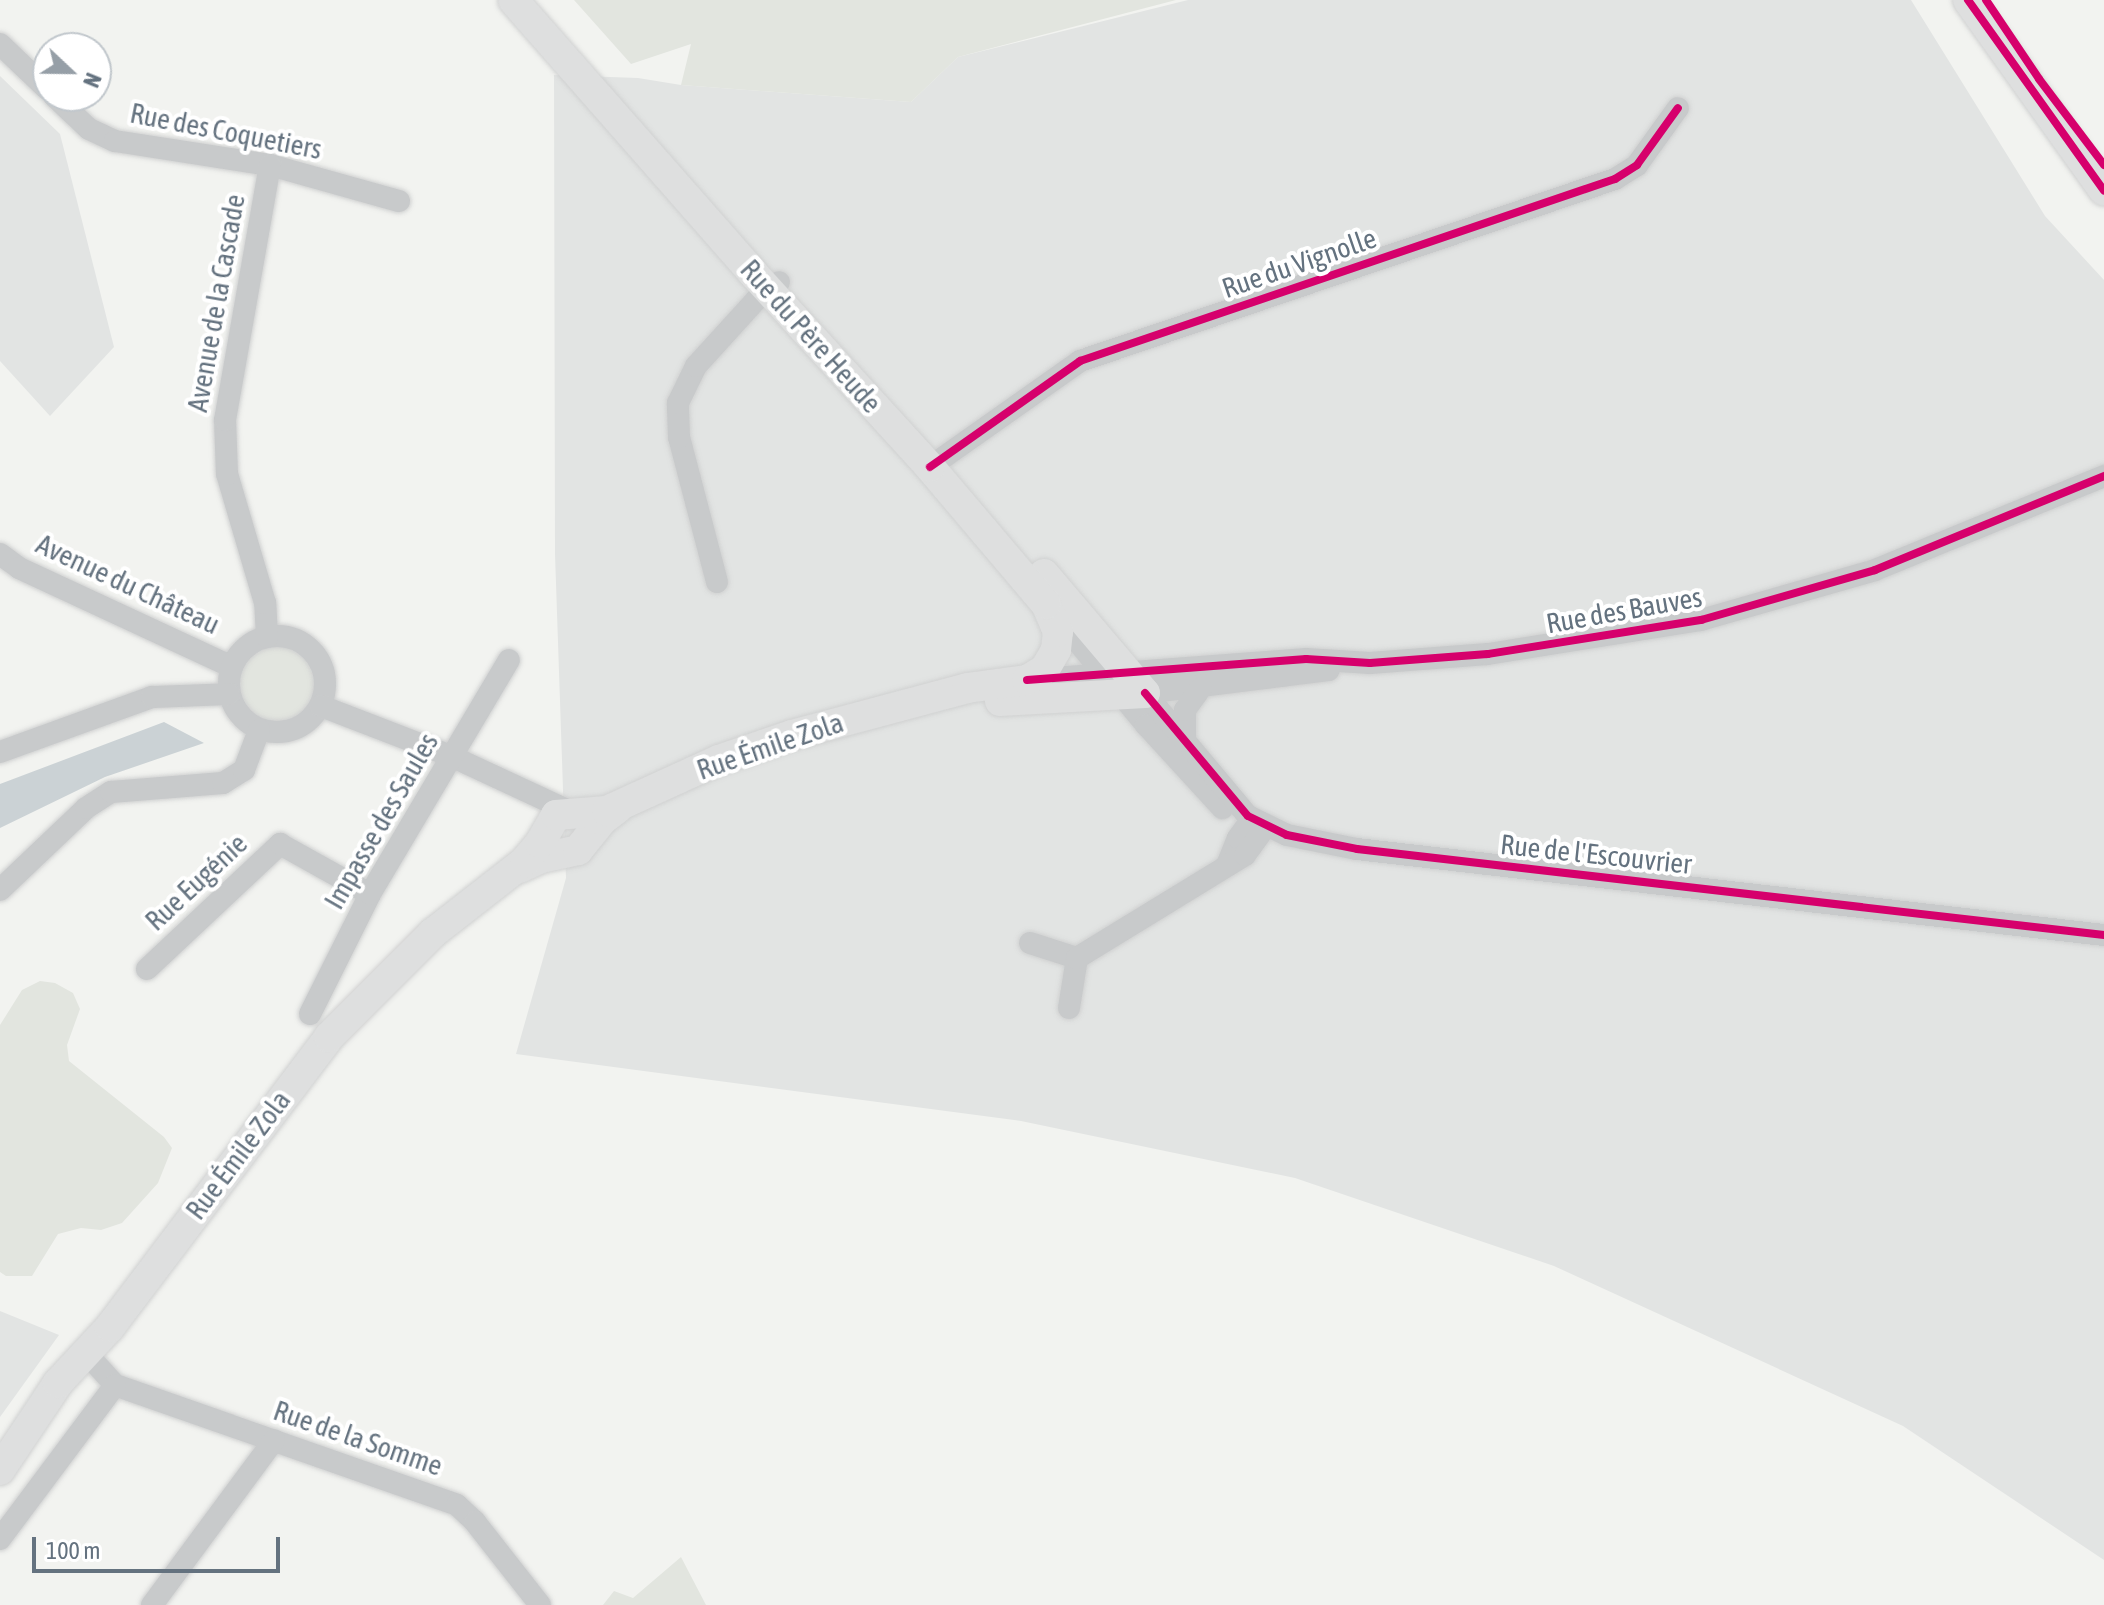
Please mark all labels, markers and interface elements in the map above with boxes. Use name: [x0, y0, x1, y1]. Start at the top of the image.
north arrow: [32, 32, 112, 112]
text: N: [78, 69, 107, 91]
street label: Rue des Coquetiers: [127, 96, 325, 166]
street label: Avenue de la Cascade: [180, 192, 252, 414]
street label: Rue du Vignolle: [1217, 221, 1381, 305]
street label: Rue du Père Heude: [734, 253, 888, 419]
street label: Avenue du Château: [31, 527, 225, 641]
street label: Rue des Bauves: [1544, 580, 1704, 640]
street label: Rue Émile Zola: [692, 705, 848, 787]
street label: Impasse des Saules: [317, 727, 445, 915]
street label: Rue Eugénie: [138, 827, 254, 937]
street label: Rue de l'Escouvrier: [1499, 827, 1693, 881]
street label: Rue Émile Zola: [179, 1084, 297, 1226]
street label: Rue de la Somme: [269, 1393, 447, 1483]
scale bar: [36, 1521, 284, 1571]
text: 100 m: [46, 1537, 100, 1564]

